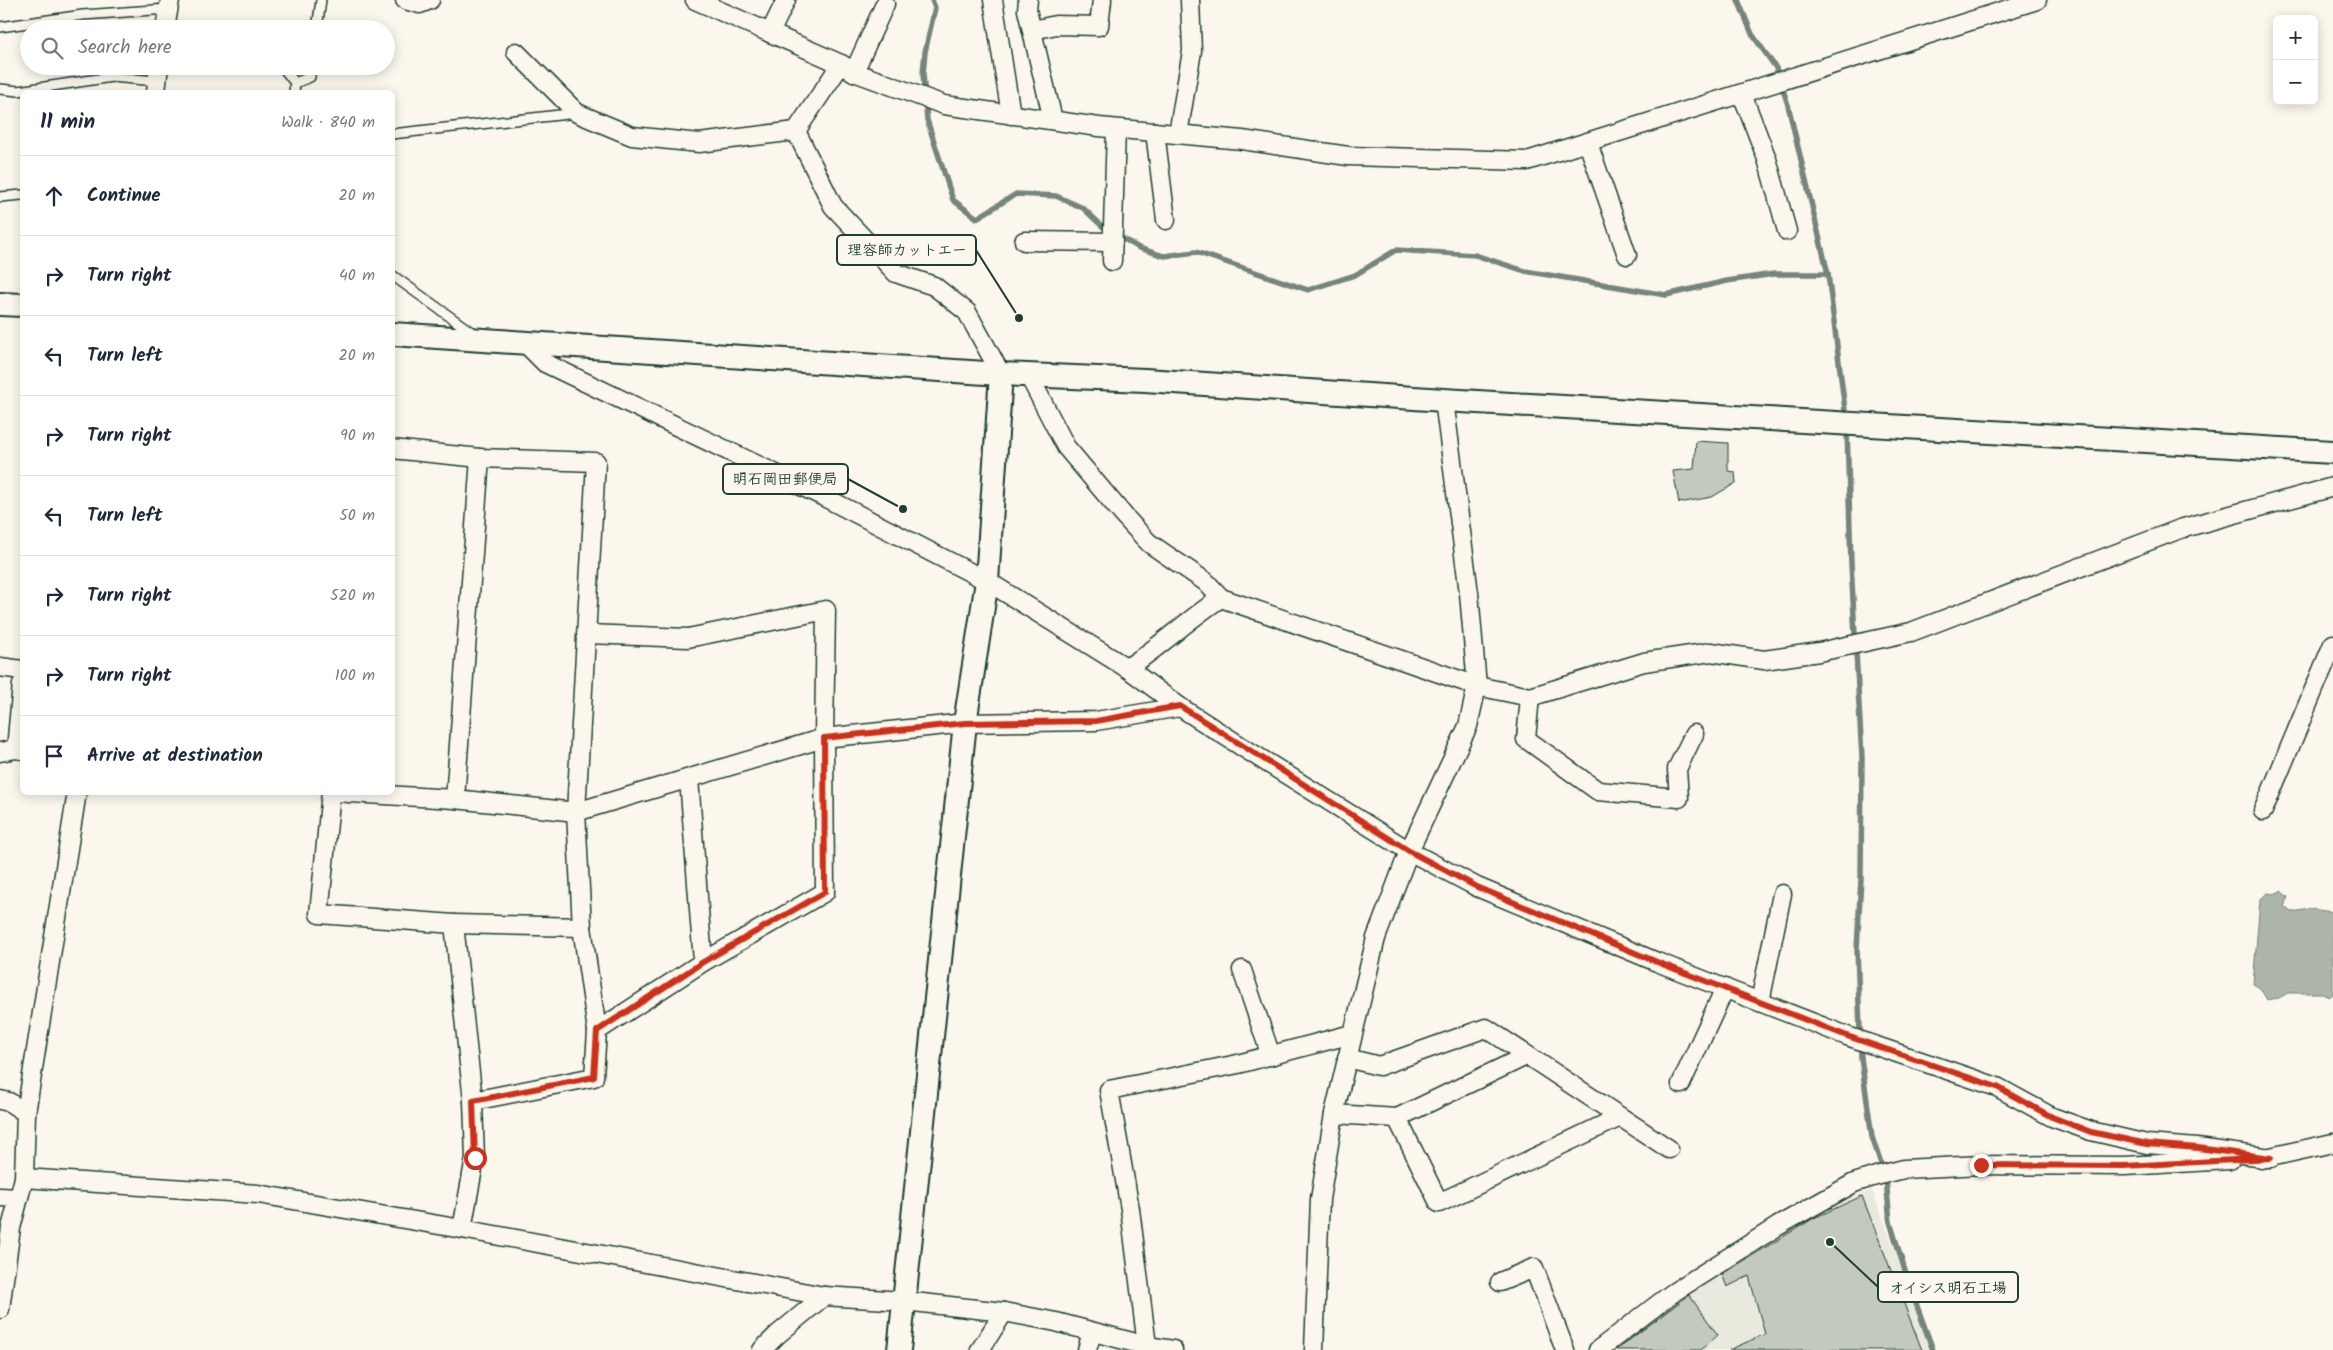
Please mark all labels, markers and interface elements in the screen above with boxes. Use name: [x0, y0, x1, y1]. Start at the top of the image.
map controls: [2273, 15, 2318, 105]
button: +: [2273, 15, 2318, 60]
search box: [20, 20, 395, 75]
text: Search here: [78, 33, 172, 63]
icon: search: [38, 34, 66, 62]
button: −: [2273, 60, 2318, 105]
text: 11 min: [40, 106, 95, 139]
text: Walk · 840 m: [281, 110, 375, 135]
text: Continue: [87, 181, 160, 211]
icon: ahead: [40, 182, 68, 210]
text: 20 m: [339, 183, 375, 208]
callout: 理容師カットエー: [837, 235, 976, 265]
text: 理容師カットエー: [847, 239, 967, 263]
text: Turn right: [87, 261, 172, 291]
icon: right: [40, 262, 68, 290]
text: 40 m: [339, 263, 375, 288]
text: Turn left: [87, 341, 162, 371]
icon: left: [40, 342, 68, 370]
text: 20 m: [339, 343, 375, 368]
text: Turn right: [87, 421, 172, 451]
icon: right: [40, 422, 68, 450]
text: 90 m: [340, 423, 375, 448]
callout: 明石岡田郵便局: [723, 464, 848, 494]
text: 明石岡田郵便局: [732, 468, 838, 492]
text: Turn left: [87, 501, 162, 531]
icon: left: [40, 502, 68, 530]
text: 50 m: [339, 503, 375, 528]
text: Turn right: [87, 581, 172, 611]
icon: right: [40, 582, 68, 610]
text: 520 m: [330, 583, 375, 608]
text: Turn right: [87, 661, 172, 691]
icon: right: [40, 662, 68, 690]
text: 100 m: [335, 663, 375, 688]
text: Arrive at destination: [87, 741, 263, 771]
icon: arrive: [40, 742, 68, 770]
route start: [464, 1147, 487, 1170]
route end: [1970, 1154, 1993, 1177]
callout: オイシス明石工場: [1878, 1272, 2018, 1302]
text: オイシス明石工場: [1889, 1277, 2007, 1301]

